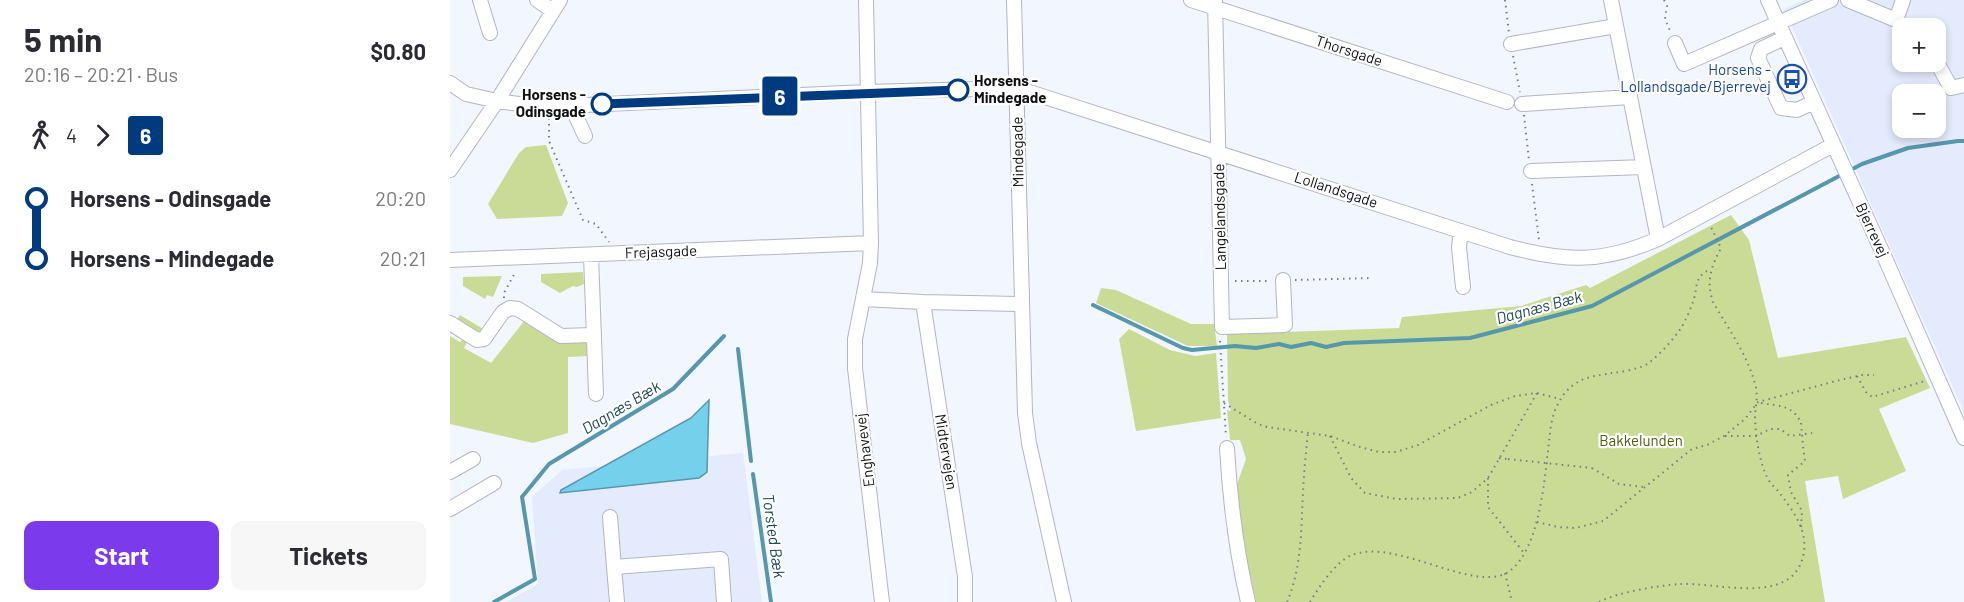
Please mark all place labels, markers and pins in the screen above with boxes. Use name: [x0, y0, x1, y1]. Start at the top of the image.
place label: Horsens - Lollandsgade/Bjerrevej: [1620, 60, 1771, 95]
bus stop icon: Horsens - Lollandsgade/Bjerrevej: [1776, 63, 1808, 95]
place label: Horsens - Mindegade: [974, 71, 1046, 106]
marker: Horsens - Mindegade: [947, 79, 969, 101]
place label: Horsens - Odinsgade: [516, 85, 586, 120]
marker: Horsens - Odinsgade: [591, 93, 613, 115]

